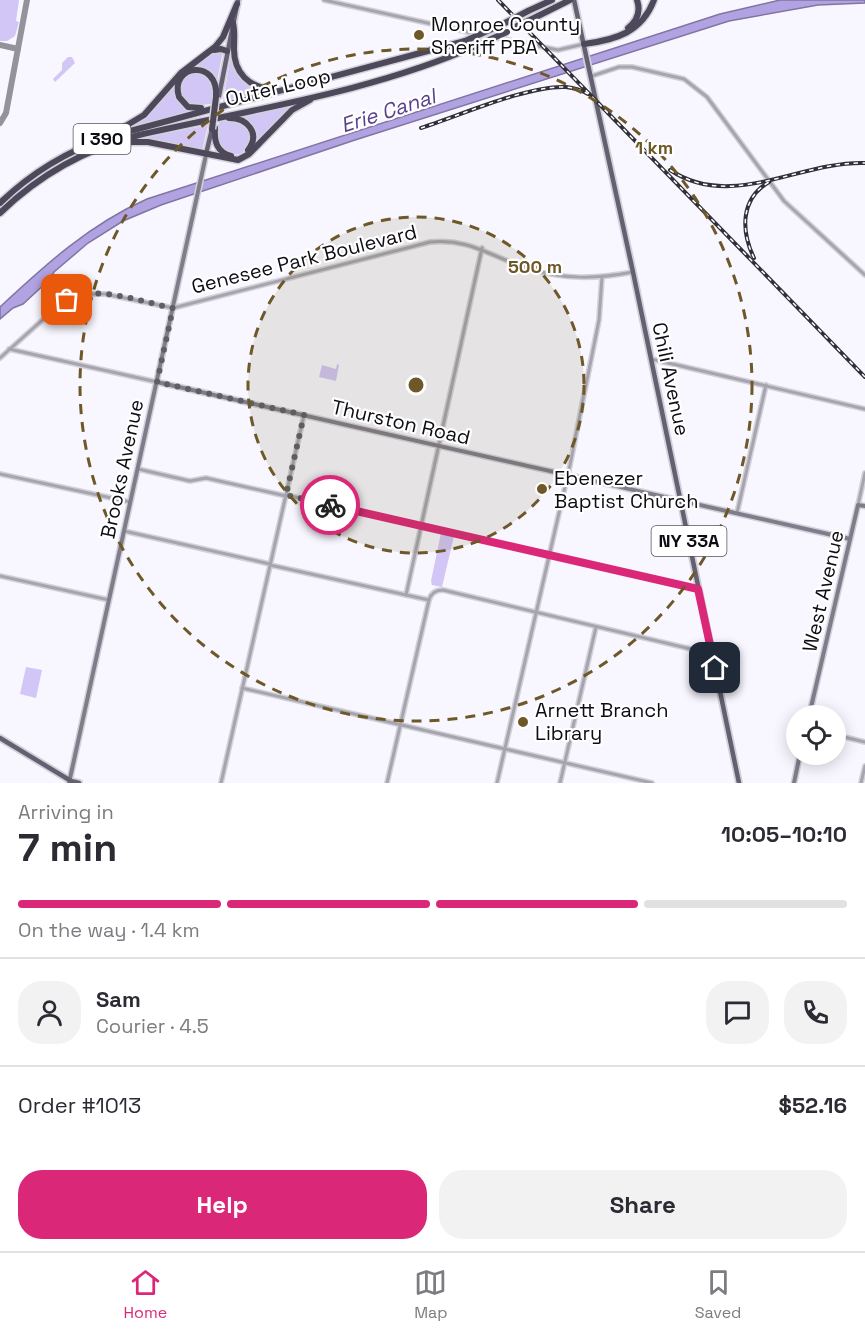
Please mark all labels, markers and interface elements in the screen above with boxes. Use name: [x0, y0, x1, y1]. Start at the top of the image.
place label: Monroe County Sheriff PBA: [431, 11, 580, 60]
marker: Monroe County Sheriff PBA: [412, 28, 426, 42]
street label: Outer Loop: [223, 62, 333, 112]
water label: Erie Canal: [337, 82, 442, 139]
road number: I 390: [74, 124, 130, 154]
text: 1 km: [635, 136, 673, 159]
street label: Genesee Park Boulevard: [189, 218, 419, 300]
text: 500 m: [508, 255, 562, 278]
pin: [41, 274, 92, 325]
icon: bag: [50, 283, 83, 316]
street label: Chili Avenue: [646, 320, 696, 438]
centre of rings: [406, 375, 426, 395]
street label: Thurston Road: [329, 393, 473, 451]
street label: Brooks Avenue: [95, 397, 149, 541]
place label: Ebenezer Baptist Church: [554, 465, 699, 514]
courier: [300, 475, 360, 535]
marker: Ebenezer Baptist Church: [535, 482, 549, 496]
icon: bike: [314, 489, 347, 522]
road number: NY 33A: [652, 526, 726, 556]
street label: West Avenue: [796, 528, 850, 654]
pin: [689, 642, 740, 693]
icon: home: [698, 651, 731, 684]
place label: Arnett Branch Library: [535, 697, 668, 746]
map controls: [786, 705, 846, 765]
button: locate: [786, 705, 846, 765]
marker: Arnett Branch Library: [516, 715, 530, 729]
text: Arriving in: [18, 799, 114, 825]
text: 10:05–10:10: [721, 820, 847, 848]
text: 7 min: [18, 823, 117, 872]
text: On the way · 1.4 km: [18, 917, 200, 943]
button: person: [18, 981, 81, 1044]
button: chat: [706, 981, 769, 1044]
button: phone: [784, 981, 847, 1044]
text: Sam: [96, 985, 141, 1013]
text: Courier · 4.5: [96, 1013, 209, 1039]
text: Order #1013: [18, 1091, 141, 1119]
text: $52.16: [779, 1091, 847, 1119]
button: Help: [18, 1170, 427, 1239]
button: Share: [439, 1170, 847, 1239]
tab: Home: [124, 1266, 167, 1323]
tab: Map: [414, 1266, 448, 1323]
tab: Saved: [695, 1266, 741, 1323]

